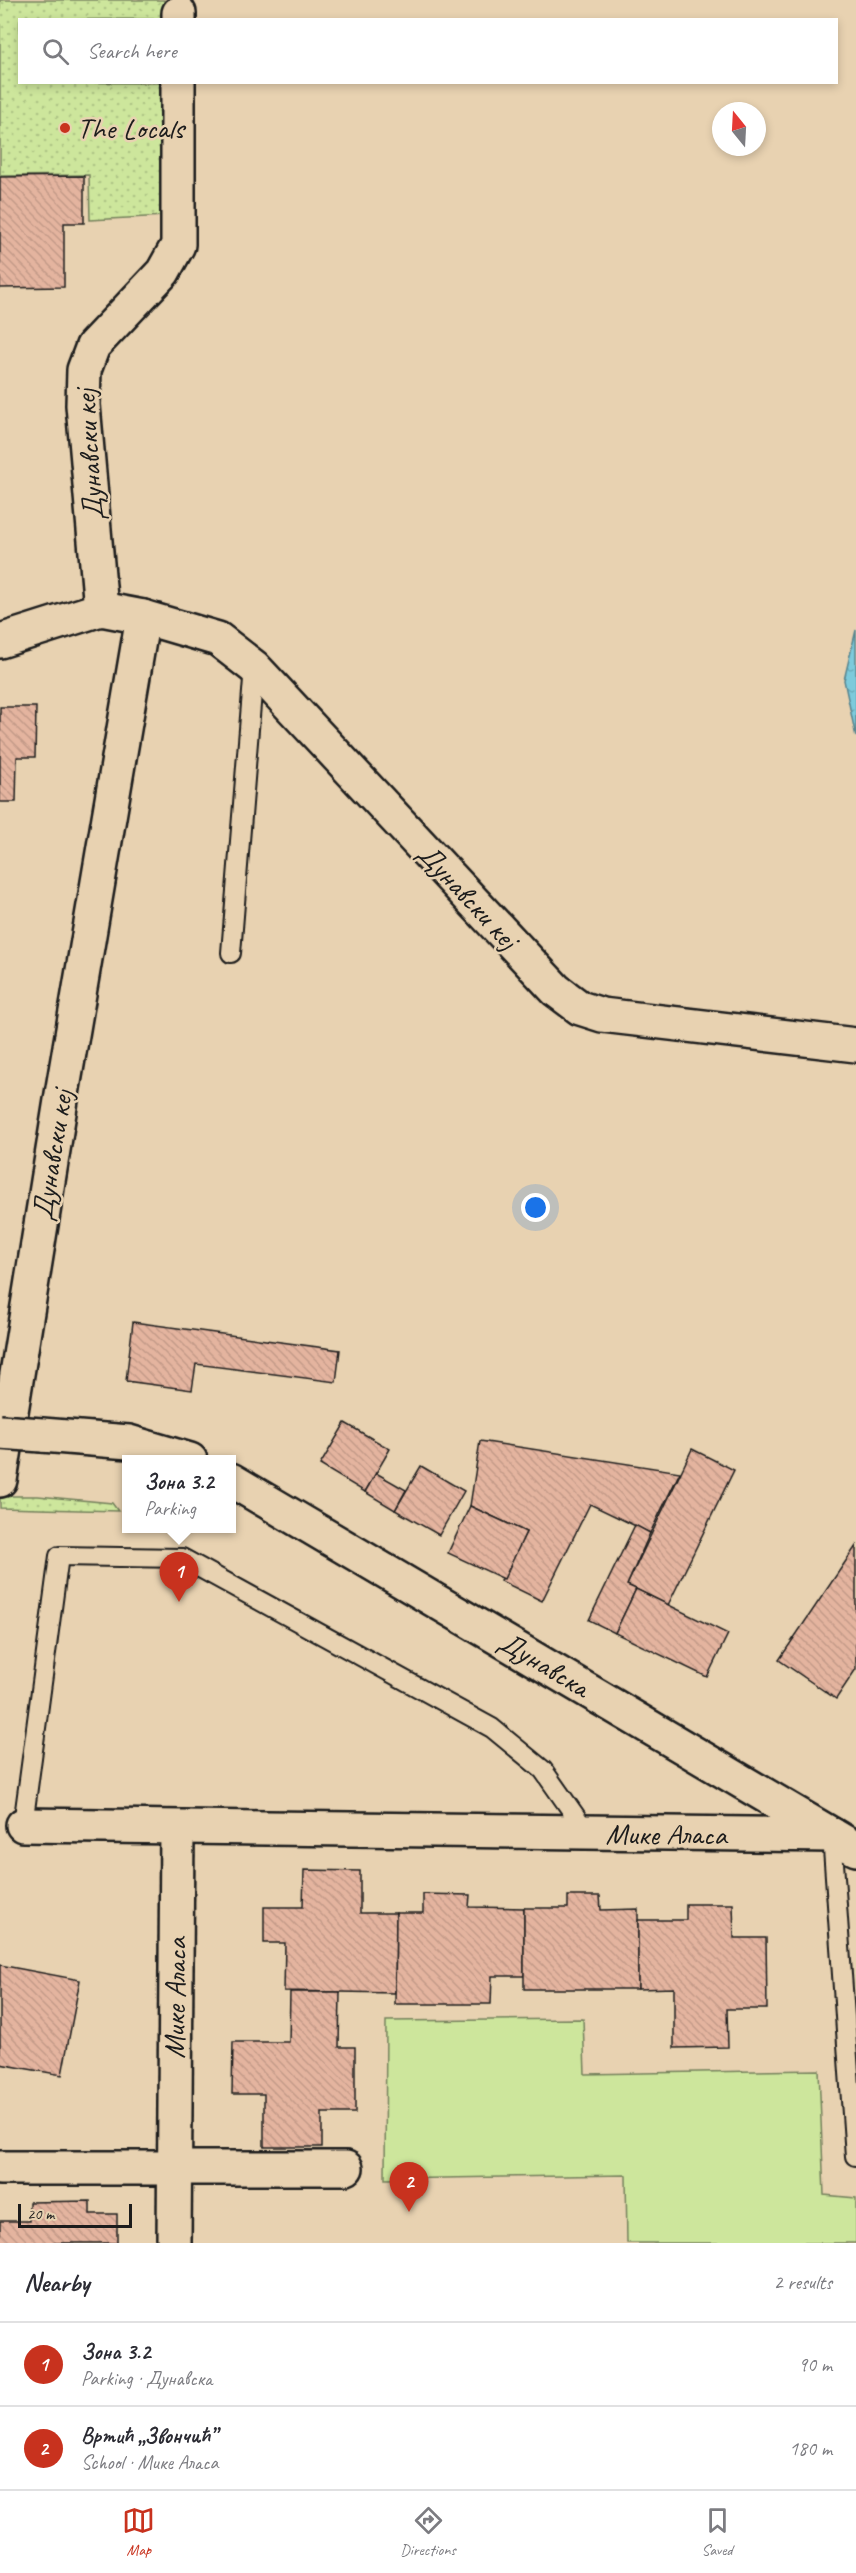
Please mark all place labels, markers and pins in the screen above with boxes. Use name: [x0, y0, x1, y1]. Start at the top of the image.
place label: The Locals: [77, 109, 187, 147]
marker: The Locals: [58, 121, 72, 135]
pin: 1: [160, 1552, 198, 1602]
pin: 2: [390, 2162, 428, 2212]

